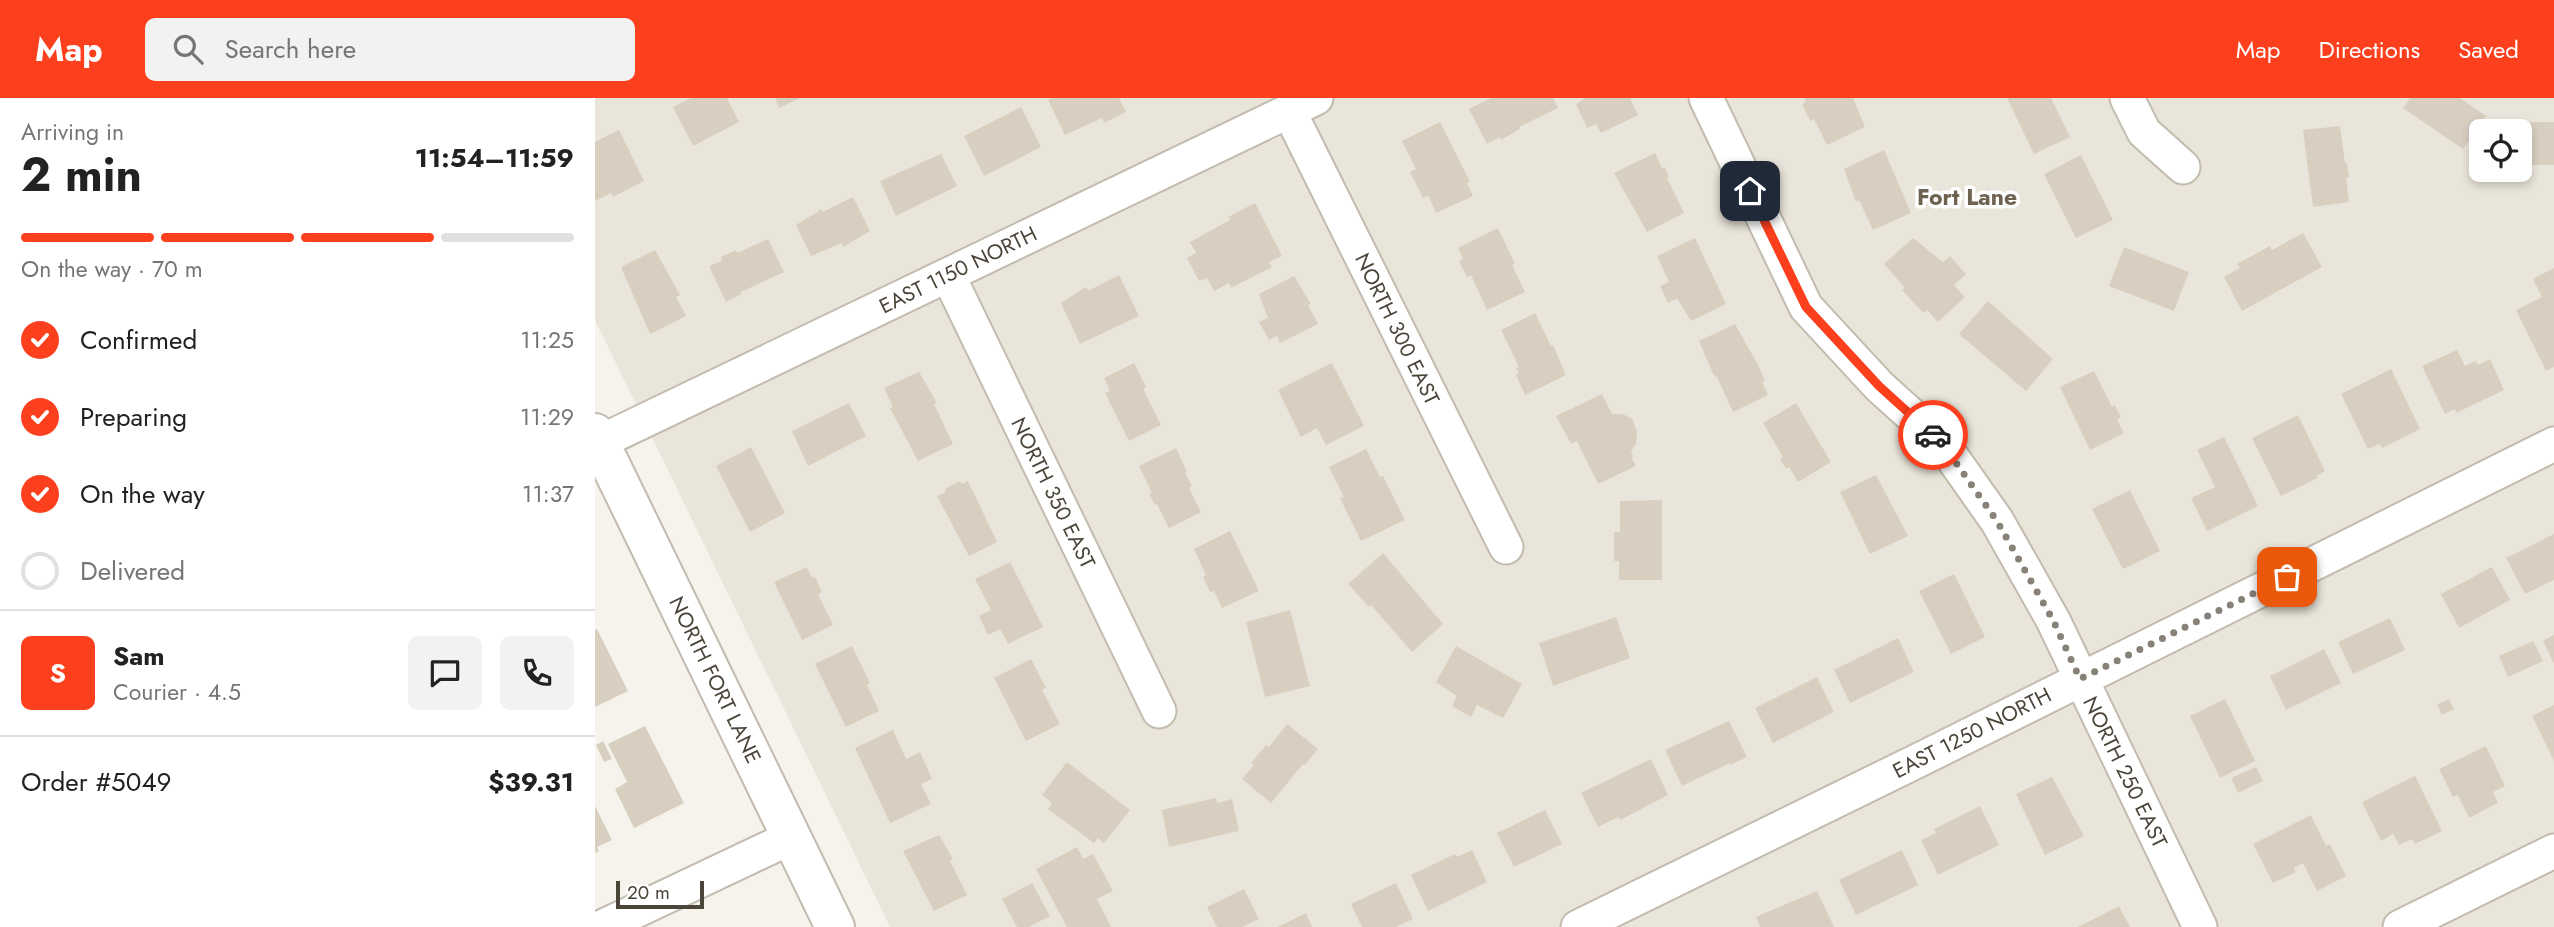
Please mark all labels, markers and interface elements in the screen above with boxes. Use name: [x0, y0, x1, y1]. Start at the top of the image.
search box: [145, 18, 635, 81]
text: Map: [35, 26, 103, 73]
icon: search: [169, 30, 207, 68]
text: Search here: [225, 30, 356, 68]
text: Map: [2236, 32, 2281, 67]
text: Directions: [2319, 32, 2420, 67]
text: Saved: [2458, 32, 2519, 67]
text: Arriving in: [21, 115, 124, 149]
map controls: [2469, 119, 2532, 182]
button: locate: [2469, 119, 2532, 182]
text: 11:54–11:59: [415, 139, 574, 177]
text: 2 min: [21, 142, 142, 208]
pin: [1720, 161, 1780, 221]
icon: home: [1731, 172, 1769, 210]
district label: Fort Lane: [1917, 180, 2017, 214]
street label: EAST 1150 NORTH: [874, 219, 1042, 321]
street label: NORTH 300 EAST: [1347, 248, 1447, 410]
text: On the way · 70 m: [21, 252, 203, 286]
icon: check: [21, 321, 59, 359]
text: Confirmed: [80, 321, 197, 359]
text: 11:25: [520, 323, 574, 357]
icon: check: [21, 398, 59, 436]
text: Preparing: [80, 398, 187, 436]
text: 11:29: [520, 400, 574, 434]
courier: [1898, 400, 1968, 470]
street label: NORTH 350 EAST: [1003, 412, 1103, 574]
icon: car: [1914, 416, 1952, 454]
icon: check: [21, 475, 59, 513]
text: On the way: [80, 475, 205, 513]
text: 11:37: [522, 477, 574, 511]
pin: [2257, 547, 2317, 607]
text: Delivered: [80, 552, 185, 590]
icon: bag: [2268, 558, 2306, 596]
street label: NORTH FORT LANE: [662, 591, 768, 769]
button: chat: [408, 636, 482, 710]
button: phone: [500, 636, 574, 710]
text: Sam: [113, 637, 165, 675]
text: S: [50, 654, 66, 692]
text: Courier · 4.5: [113, 675, 241, 709]
street label: EAST 1250 NORTH: [1887, 680, 2057, 786]
street label: NORTH 250 EAST: [2075, 691, 2175, 853]
text: Order #5049: [21, 763, 172, 801]
text: $39.31: [488, 763, 574, 801]
scale bar: [616, 878, 703, 910]
text: 20 m: [627, 879, 670, 906]

